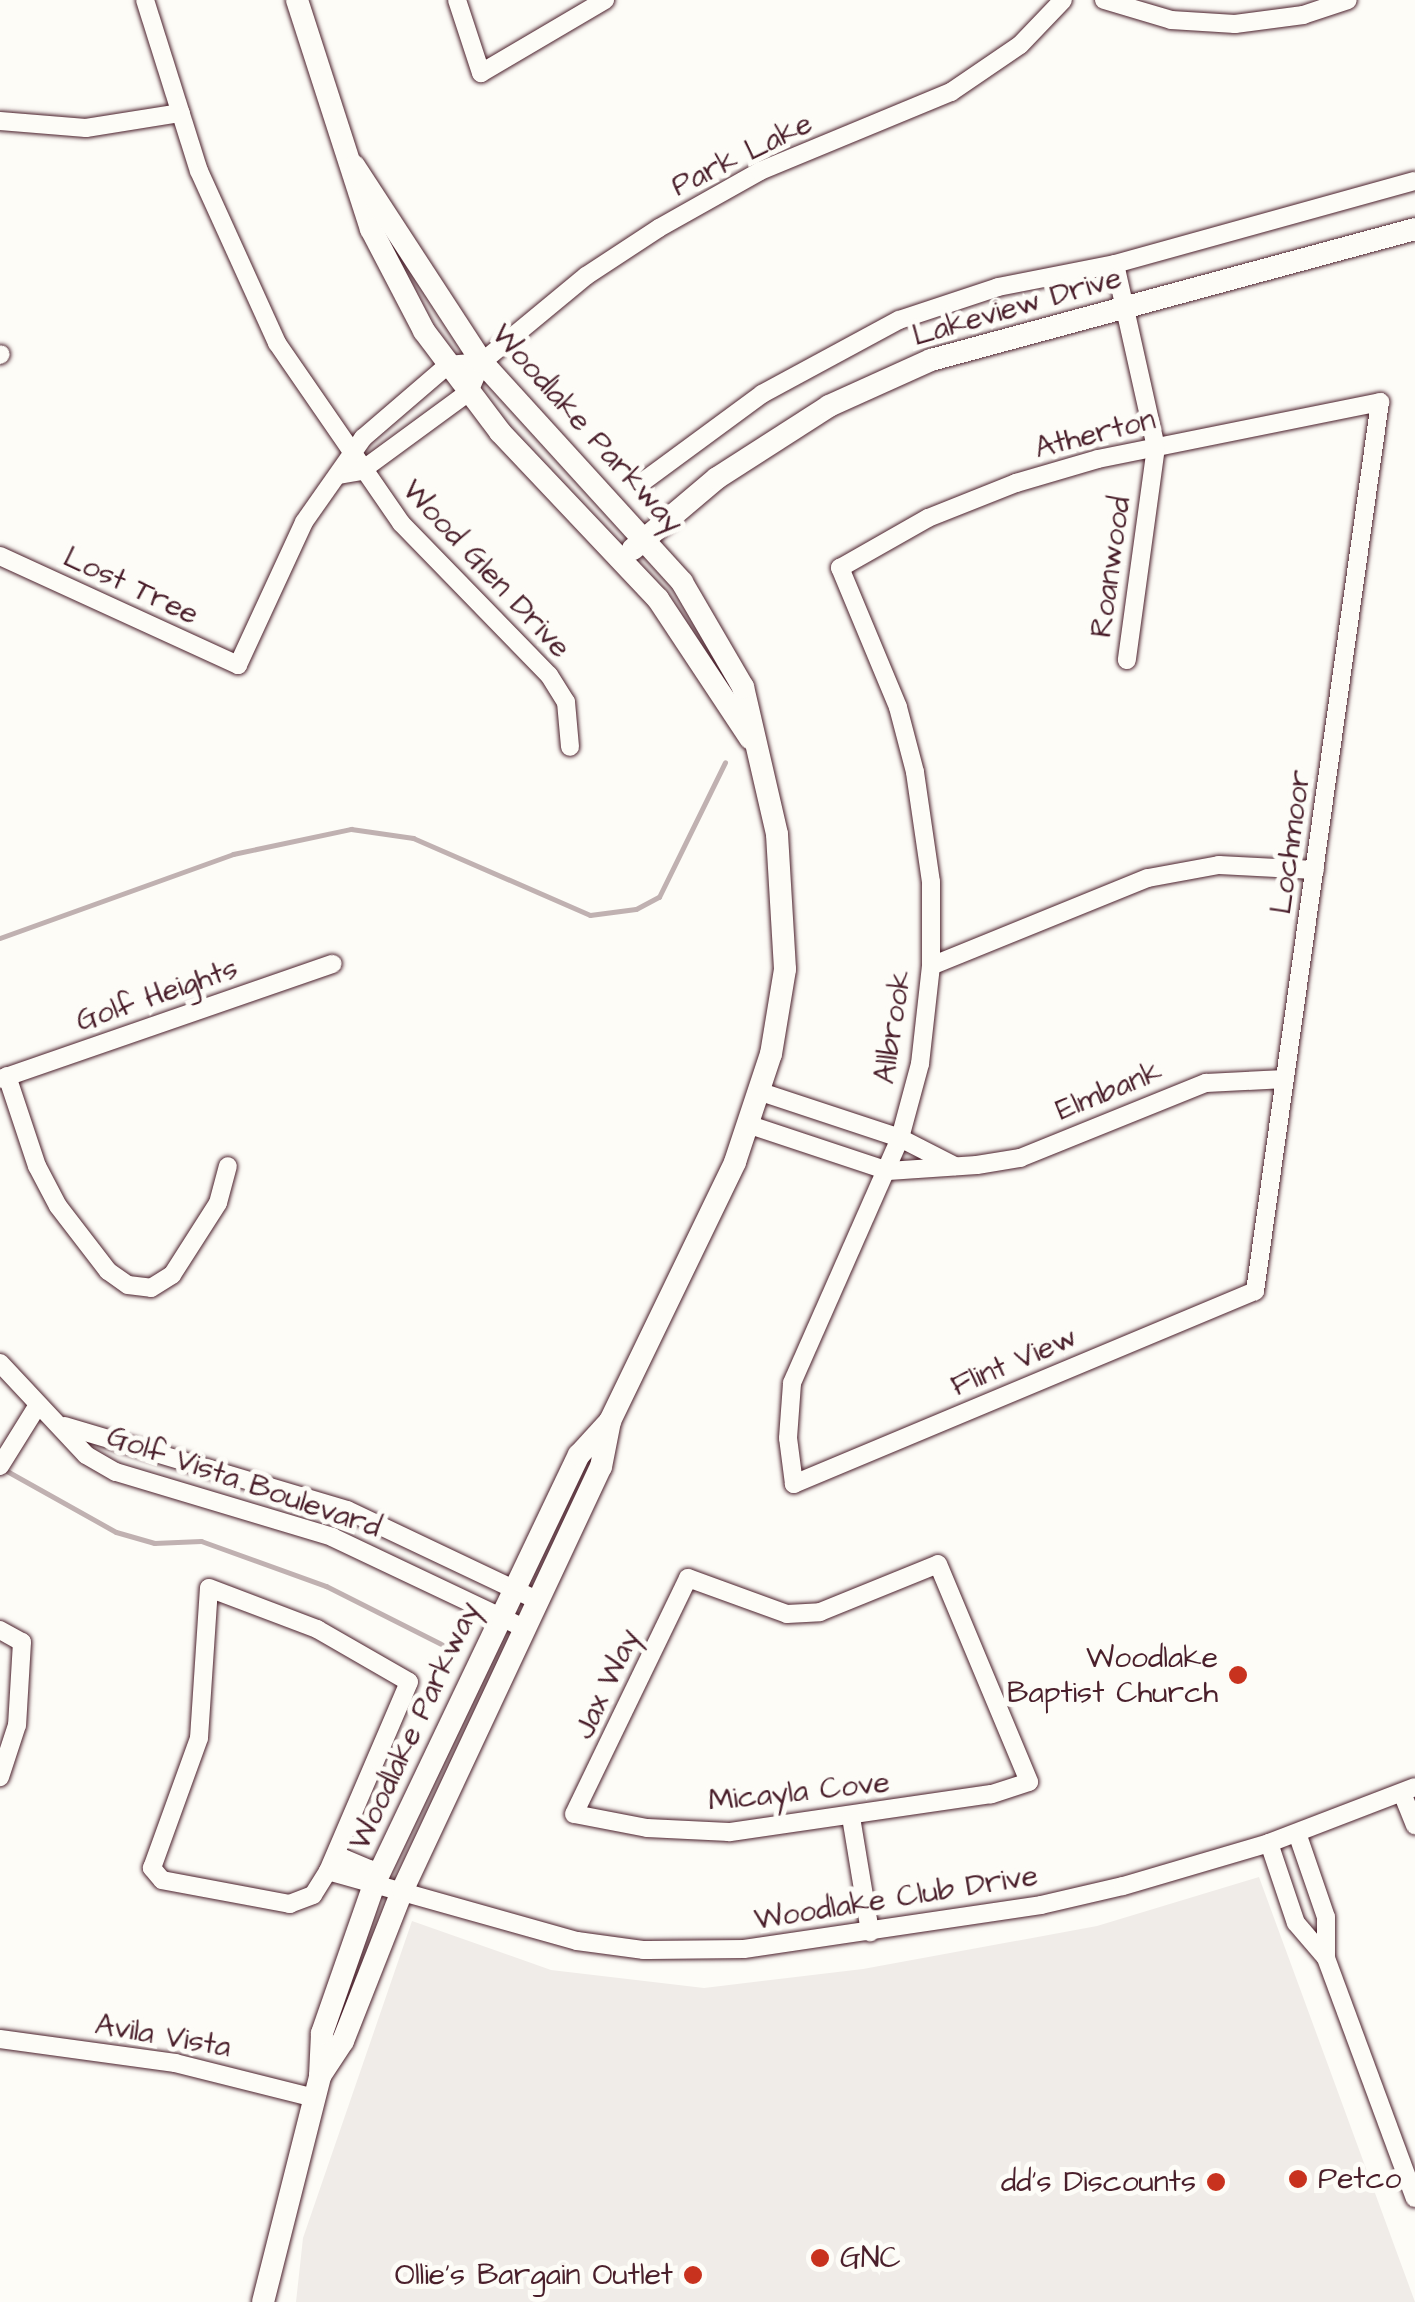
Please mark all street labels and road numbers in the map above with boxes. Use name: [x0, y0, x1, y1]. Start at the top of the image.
street label: Park Lake: [666, 105, 818, 205]
street label: Lakeview Drive: [908, 260, 1126, 354]
street label: Woodlake Parkway: [484, 317, 690, 541]
street label: Atherton: [1031, 402, 1159, 466]
street label: Wood Glen Drive: [394, 472, 578, 666]
street label: Roanwood: [1083, 494, 1139, 640]
street label: Lost Tree: [58, 539, 204, 633]
street label: Lochmoor: [1263, 768, 1319, 916]
street label: Golf Heights: [71, 951, 243, 1039]
street label: Allbrook: [866, 968, 920, 1086]
street label: Elmbank: [1051, 1053, 1167, 1129]
street label: Flint View: [946, 1319, 1082, 1405]
street label: Golf Vista Boulevard: [102, 1418, 386, 1546]
street label: Woodlake Parkway: [342, 1596, 488, 1856]
street label: Jax Way: [566, 1623, 648, 1745]
street label: Micayla Cove: [707, 1765, 891, 1819]
street label: Woodlake Club Drive: [752, 1858, 1040, 1938]
street label: Avila Vista: [92, 2006, 234, 2066]

